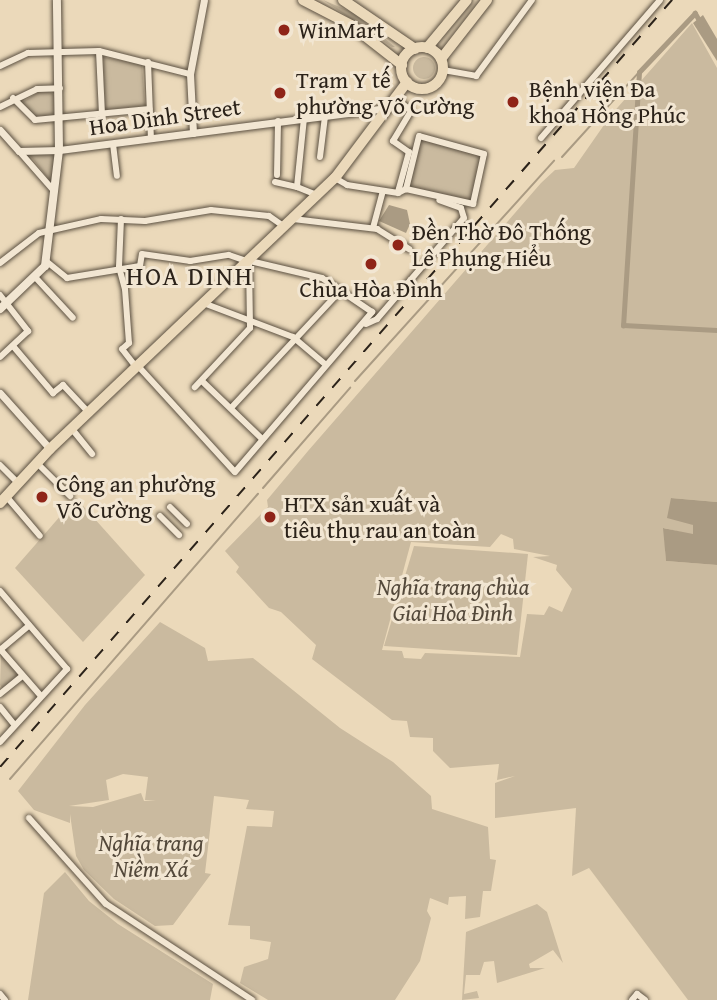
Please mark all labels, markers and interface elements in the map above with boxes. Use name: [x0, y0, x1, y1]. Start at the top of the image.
place label: WinMart: [298, 16, 384, 44]
marker: WinMart: [276, 22, 292, 38]
place label: Trạm Y tế phường Võ Cường: [296, 66, 474, 120]
place label: Bệnh viện Đa khoa Hồng Phúc: [529, 75, 686, 129]
marker: Trạm Y tế phường Võ Cường: [270, 83, 290, 103]
marker: Bệnh viện Đa khoa Hồng Phúc: [503, 92, 523, 112]
street label: Hoa Dinh Street: [88, 93, 242, 141]
place label: Đền Thờ Đô Thống Lê Phụng Hiểu: [412, 218, 591, 272]
marker: Đền Thờ Đô Thống Lê Phụng Hiểu: [390, 237, 406, 253]
marker: Chùa Hòa Đình: [363, 256, 379, 272]
district label: HOA DINH: [127, 260, 253, 292]
place label: Chùa Hòa Đình: [300, 275, 442, 303]
place label: Công an phường Võ Cường: [56, 470, 216, 524]
marker: Công an phường Võ Cường: [34, 489, 50, 505]
place label: HTX sản xuất và tiêu thụ rau an toàn: [284, 490, 476, 544]
marker: HTX sản xuất và tiêu thụ rau an toàn: [262, 509, 278, 525]
park label: Nghĩa trang chùa Giai Hòa Đình: [377, 573, 529, 627]
park label: Nghĩa trang Niềm Xá: [99, 829, 203, 883]

